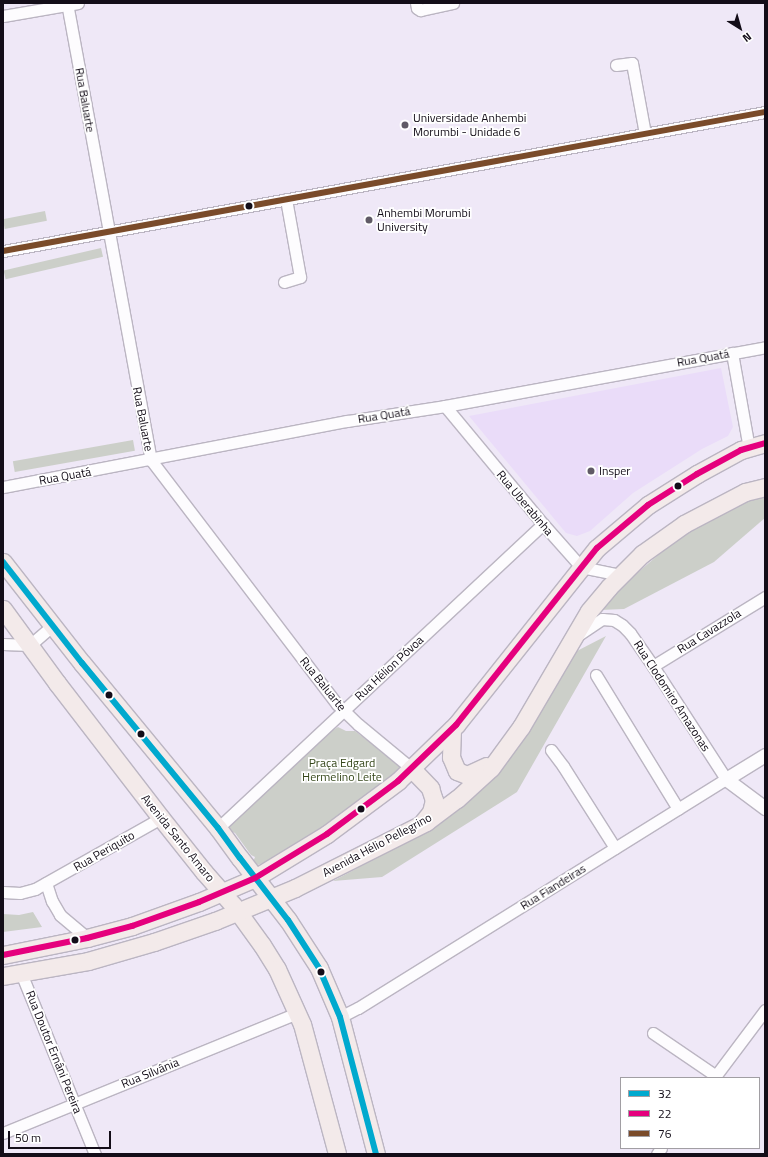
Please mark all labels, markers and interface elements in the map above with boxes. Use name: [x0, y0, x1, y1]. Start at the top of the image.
north arrow: [720, 8, 760, 48]
text: N: [739, 29, 755, 46]
street label: Rua Baluarte: [72, 67, 98, 133]
place label: Universidade Anhembi Morumbi - Unidade 6: [413, 111, 526, 139]
marker: Universidade Anhembi Morumbi - Unidade 6: [400, 120, 410, 130]
unlabelled marker: [244, 201, 254, 211]
place label: Anhembi Morumbi University: [377, 206, 471, 234]
marker: Anhembi Morumbi University: [364, 215, 374, 225]
street label: Rua Quatá: [676, 346, 730, 370]
street label: Rua Baluarte: [130, 386, 156, 452]
street label: Rua Quatá: [357, 404, 411, 426]
street label: Rua Quatá: [38, 464, 92, 488]
place label: Insper: [599, 464, 631, 478]
marker: Insper: [586, 466, 596, 476]
street label: Rua Uberabinha: [494, 468, 556, 538]
unlabelled marker: [673, 481, 683, 491]
street label: Rua Cavazzola: [674, 606, 744, 656]
street label: Rua Hélion Póvoa: [352, 633, 426, 703]
street label: Rua Clodomiro Amazonas: [631, 638, 713, 754]
street label: Rua Baluarte: [297, 654, 349, 714]
unlabelled marker: [104, 690, 114, 700]
unlabelled marker: [136, 729, 146, 739]
park label: Praça Edgard Hermelino Leite: [302, 756, 382, 784]
street label: Avenida Santo Amaro: [138, 791, 218, 885]
unlabelled marker: [356, 804, 366, 814]
street label: Avenida Hélio Pellegrino: [320, 810, 434, 880]
street label: Rua Periquito: [71, 828, 137, 874]
street label: Rua Fiandeiras: [518, 861, 588, 913]
unlabelled marker: [70, 935, 80, 945]
unlabelled marker: [316, 967, 326, 977]
street label: Rua Doutor Ernâni Pereira: [23, 989, 85, 1115]
street label: Rua Silvânia: [119, 1055, 181, 1091]
legend: [620, 1077, 760, 1149]
text: 32: [658, 1084, 671, 1103]
text: 22: [658, 1104, 671, 1123]
scale bar: [10, 1123, 113, 1149]
text: 76: [658, 1124, 671, 1143]
text: 50 m: [15, 1128, 41, 1147]

